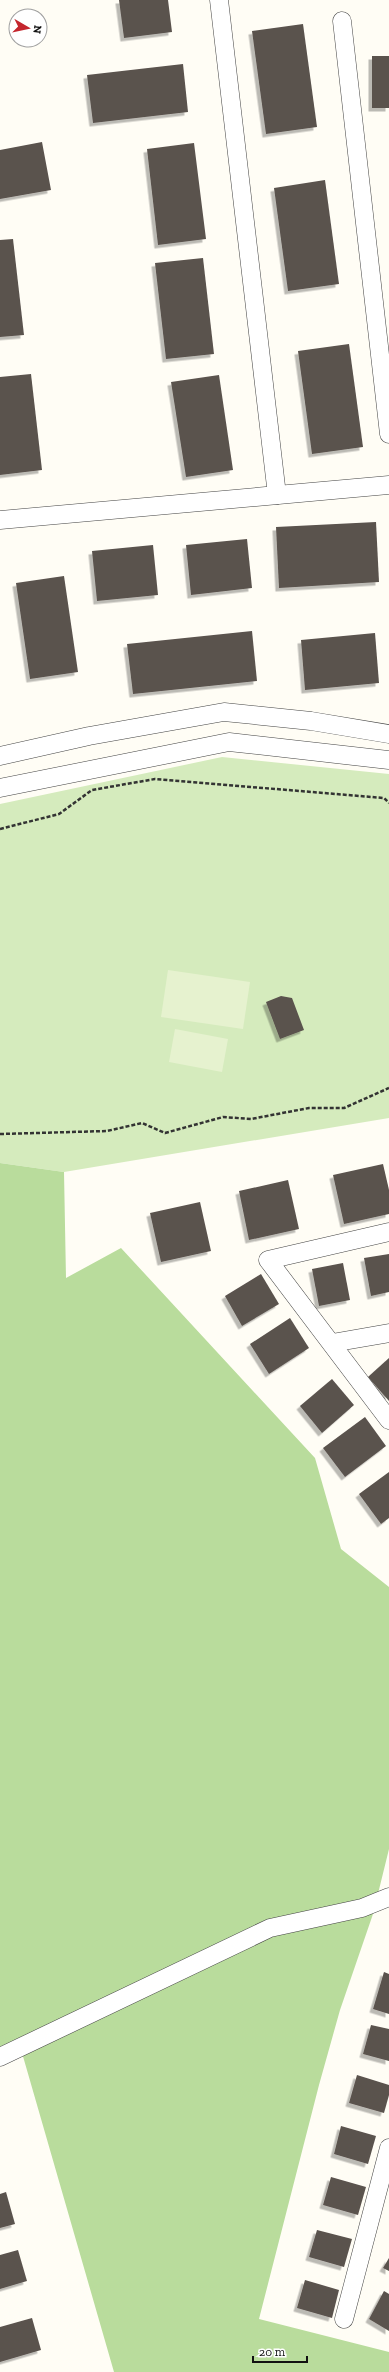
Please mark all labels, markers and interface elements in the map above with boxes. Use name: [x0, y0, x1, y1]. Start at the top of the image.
north arrow: [8, 8, 48, 48]
text: N: [30, 24, 44, 35]
scale bar: [253, 2338, 307, 2364]
text: 20 m: [259, 2345, 286, 2359]

